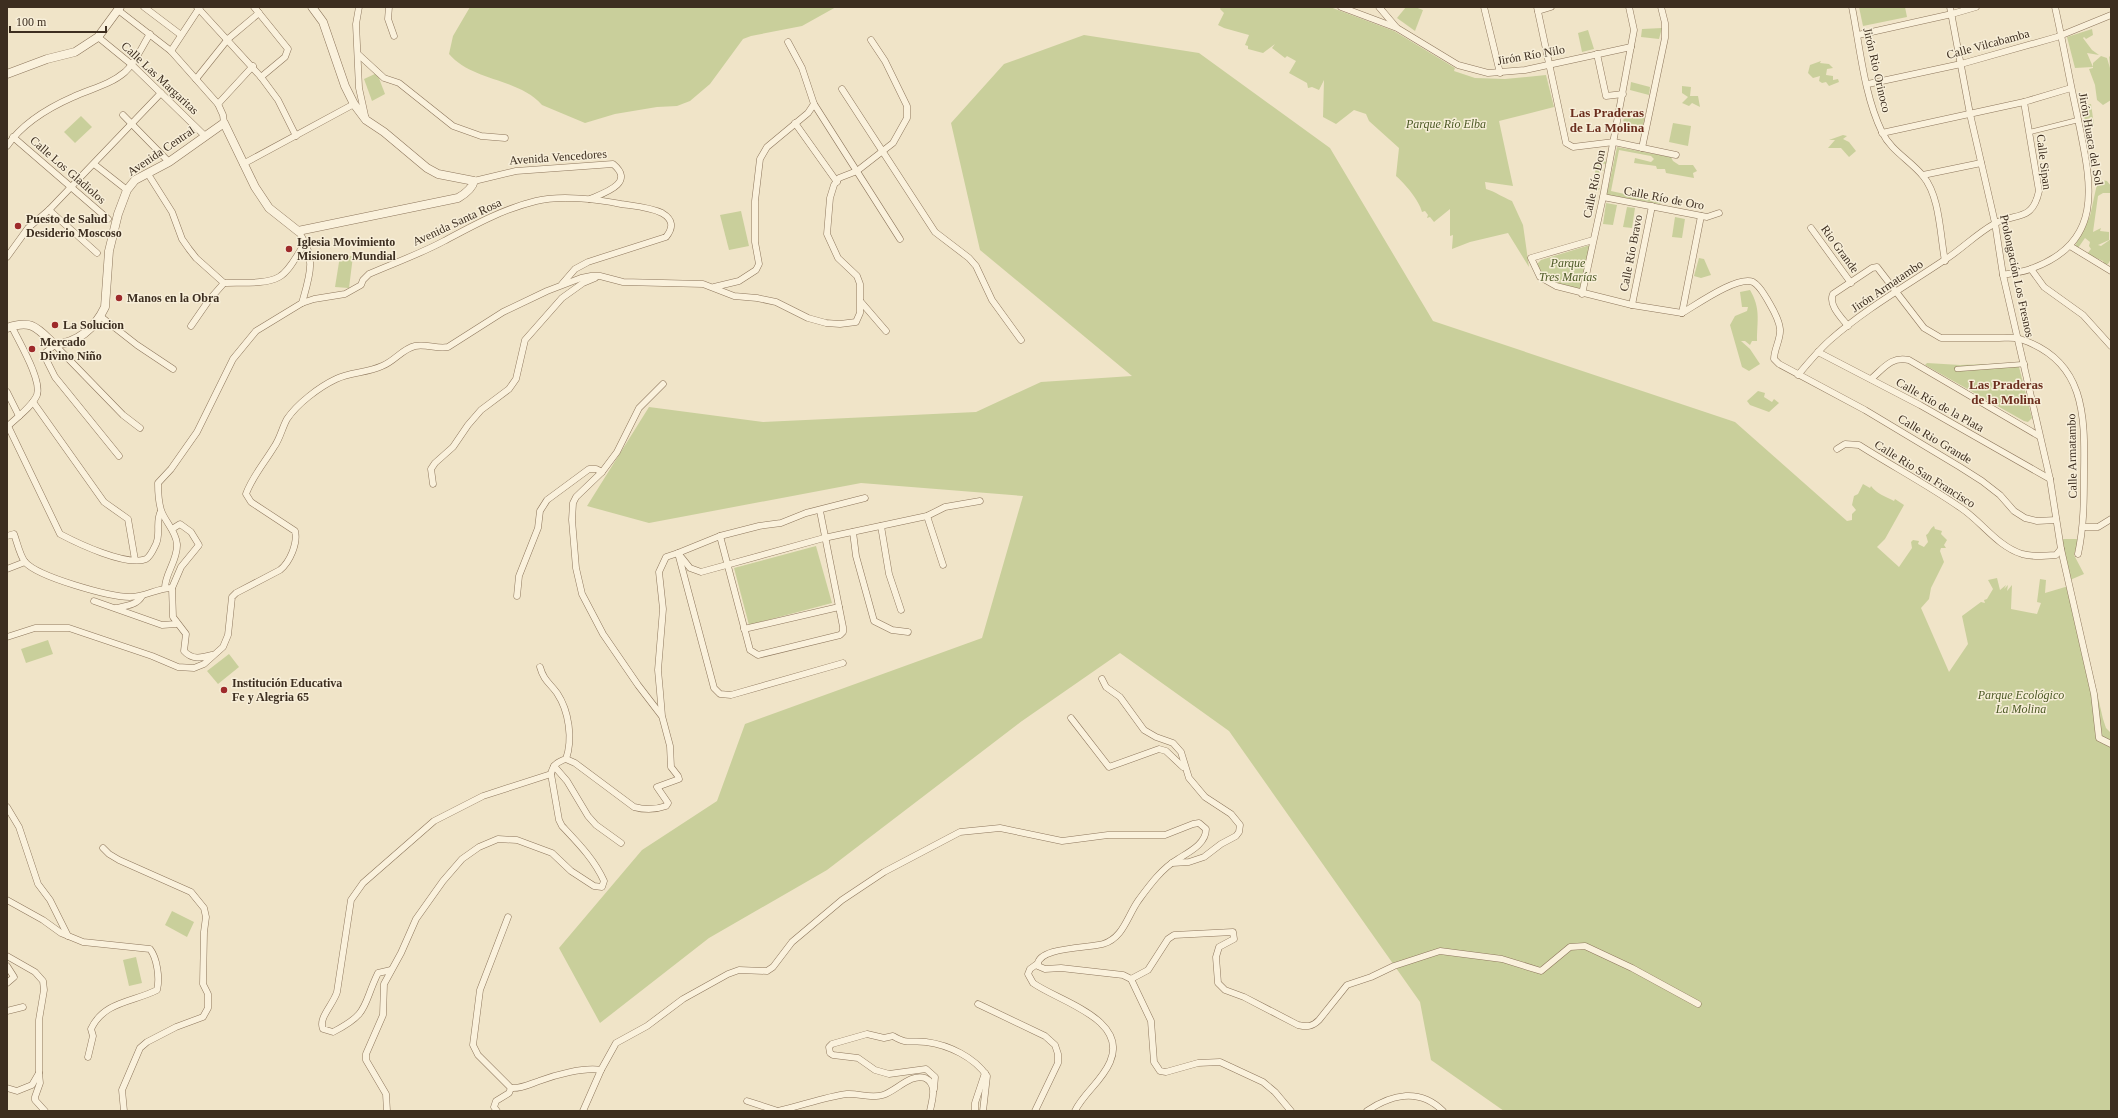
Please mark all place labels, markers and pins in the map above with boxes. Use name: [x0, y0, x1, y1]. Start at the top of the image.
place label: Puesto de Salud Desiderio Moscoso: [26, 212, 122, 240]
marker: Puesto de Salud Desiderio Moscoso: [13, 221, 23, 231]
place label: Iglesia Movimiento Misionero Mundial: [297, 235, 396, 263]
marker: Iglesia Movimiento Misionero Mundial: [284, 244, 294, 254]
place label: Manos en la Obra: [127, 291, 219, 305]
marker: Manos en la Obra: [114, 293, 124, 303]
place label: La Solucion: [63, 318, 124, 332]
marker: La Solucion: [50, 320, 60, 330]
place label: Mercado Divino Niño: [40, 335, 102, 363]
marker: Mercado Divino Niño: [27, 344, 37, 354]
place label: Institución Educativa Fe y Alegria 65: [232, 676, 342, 704]
marker: Institución Educativa Fe y Alegria 65: [219, 685, 229, 695]

